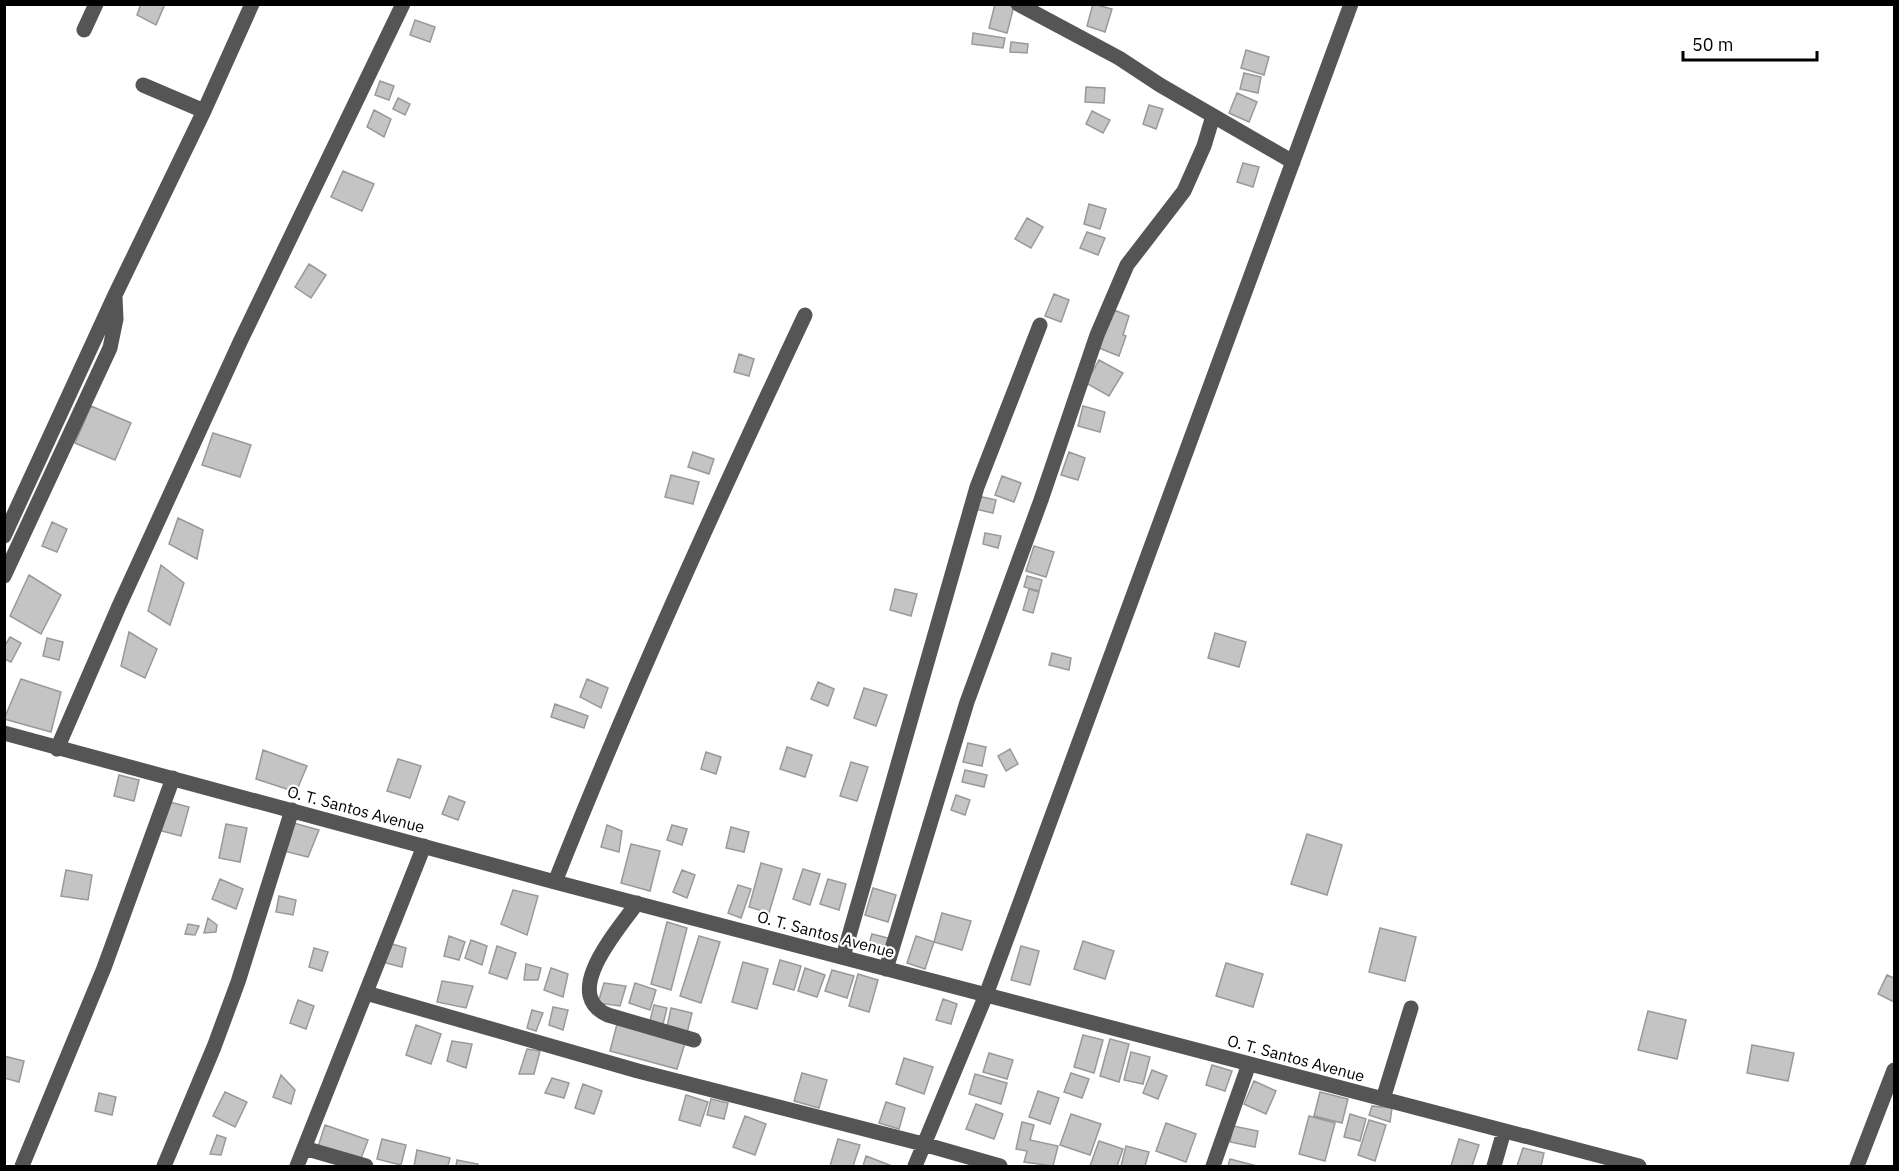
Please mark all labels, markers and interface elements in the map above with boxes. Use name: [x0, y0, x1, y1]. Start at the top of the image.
scale bar: [1683, 24, 1816, 62]
text: 50 m: [1692, 33, 1734, 56]
street label: O. T. Santos Avenue: [285, 781, 427, 837]
street label: O. T. Santos Avenue: [755, 906, 897, 962]
street label: O. T. Santos Avenue: [1225, 1030, 1367, 1086]

